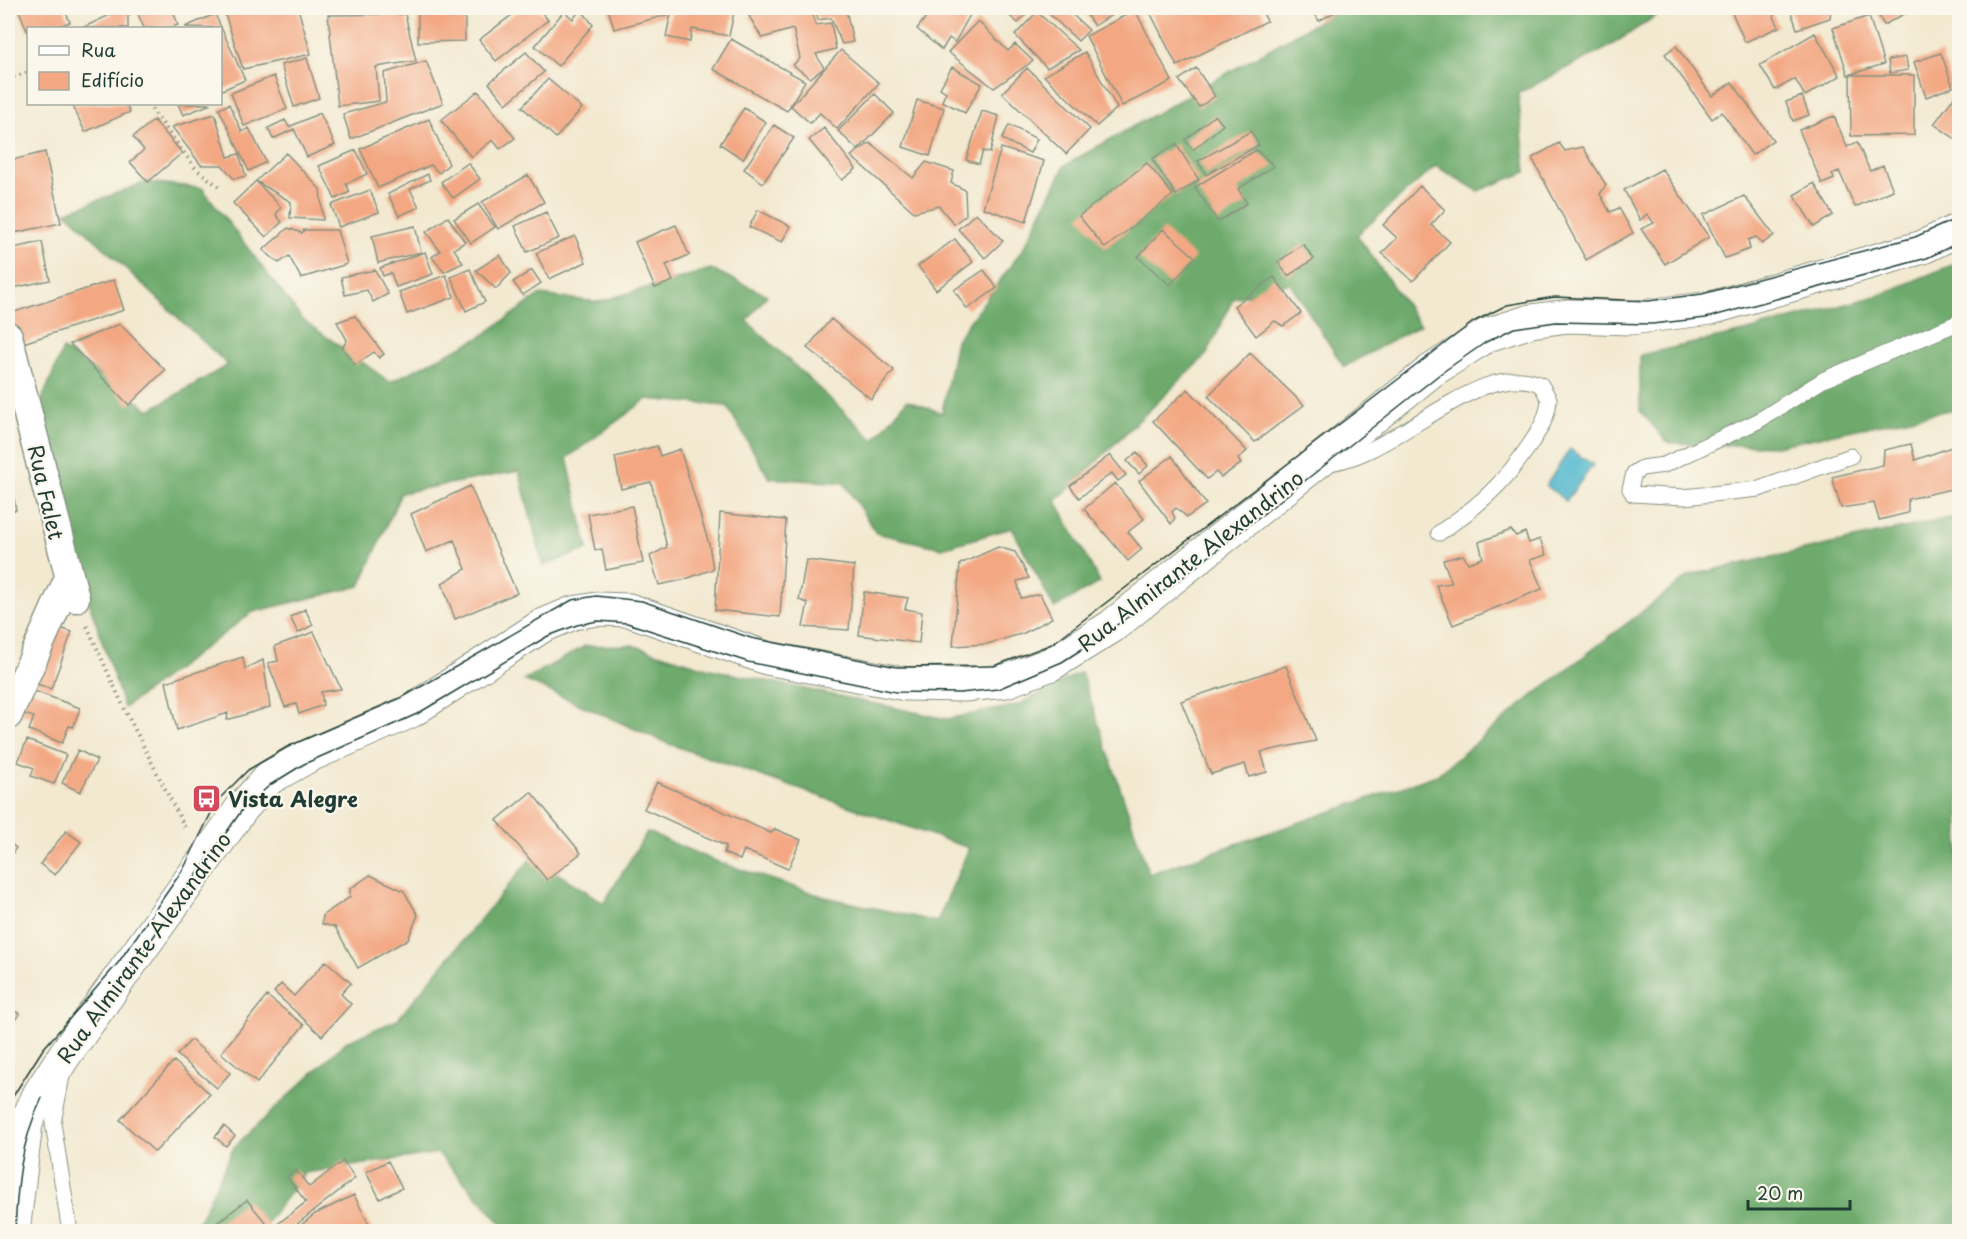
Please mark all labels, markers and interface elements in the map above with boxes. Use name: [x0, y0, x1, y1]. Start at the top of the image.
legend: [27, 27, 222, 105]
text: Rua: [81, 36, 116, 63]
text: Edifício: [81, 66, 144, 93]
street label: Rua Falet: [21, 441, 73, 543]
street label: Rua Almirante Alexandrino: [1070, 461, 1310, 659]
bus stop icon: Vista Alegre: [191, 782, 223, 814]
place label: Vista Alegre: [228, 782, 358, 814]
street label: Rua Almirante Alexandrino: [48, 825, 238, 1069]
scale bar: [1748, 1173, 1850, 1211]
text: 20 m: [1757, 1179, 1803, 1206]

